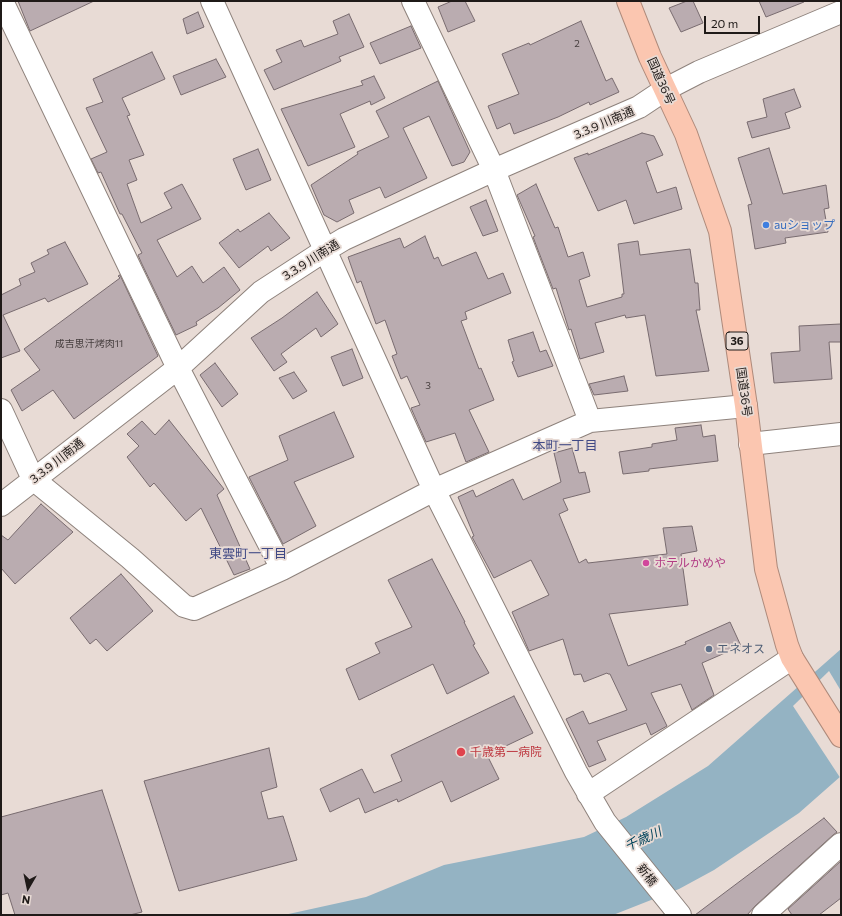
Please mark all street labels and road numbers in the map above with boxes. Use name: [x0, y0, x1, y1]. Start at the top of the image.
street label: 国道36号: [644, 55, 678, 107]
street label: 3.3.9 川南通: [572, 104, 636, 142]
street label: 3.3.9 川南通: [280, 237, 342, 283]
road number: 36: [726, 332, 748, 350]
street label: 国道36号: [733, 366, 755, 418]
street label: 3.3.9 川南通: [27, 436, 87, 486]
street label: 新橋: [634, 861, 660, 889]

